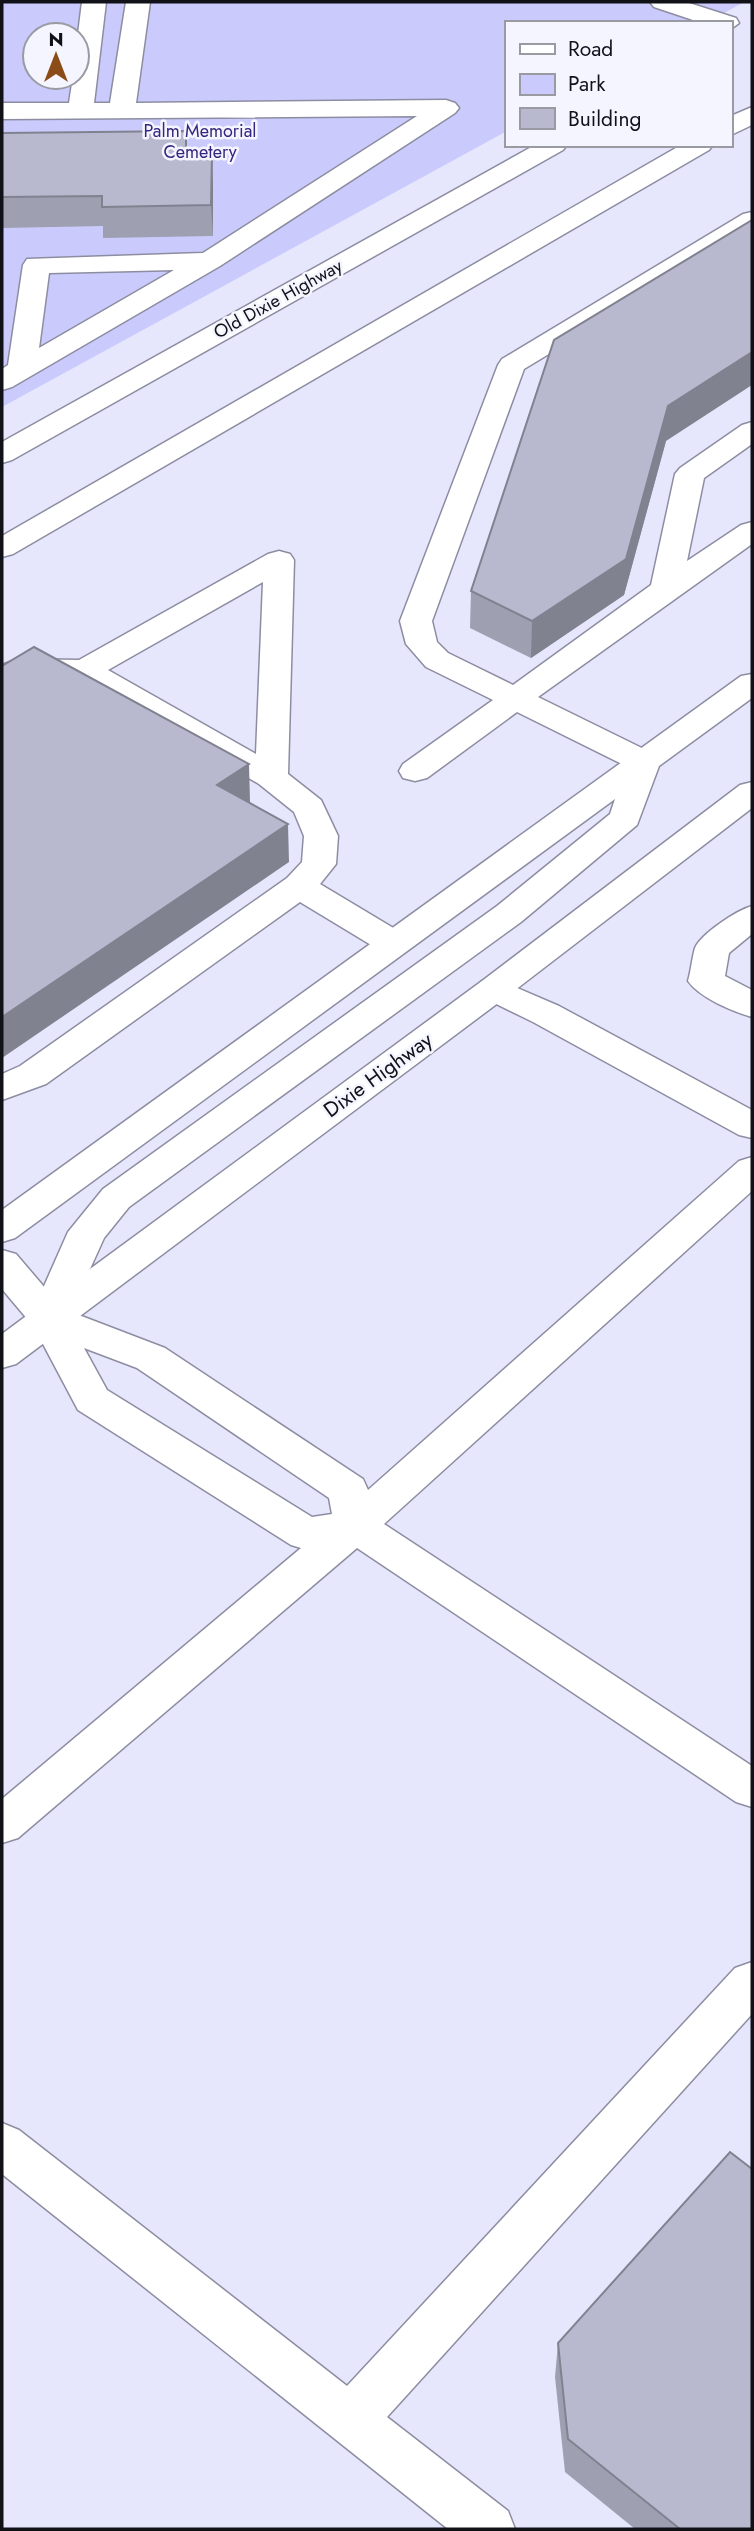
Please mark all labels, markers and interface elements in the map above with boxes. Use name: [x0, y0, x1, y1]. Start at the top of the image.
north arrow: [21, 21, 91, 91]
legend: [505, 21, 733, 147]
text: N: [48, 26, 64, 53]
text: Road: [568, 34, 613, 64]
text: Park: [568, 69, 606, 99]
text: Building: [568, 104, 641, 134]
park label: Palm Memorial Cemetery: [144, 118, 256, 165]
street label: Old Dixie Highway: [209, 253, 347, 345]
street label: Dixie Highway: [317, 1025, 439, 1125]

